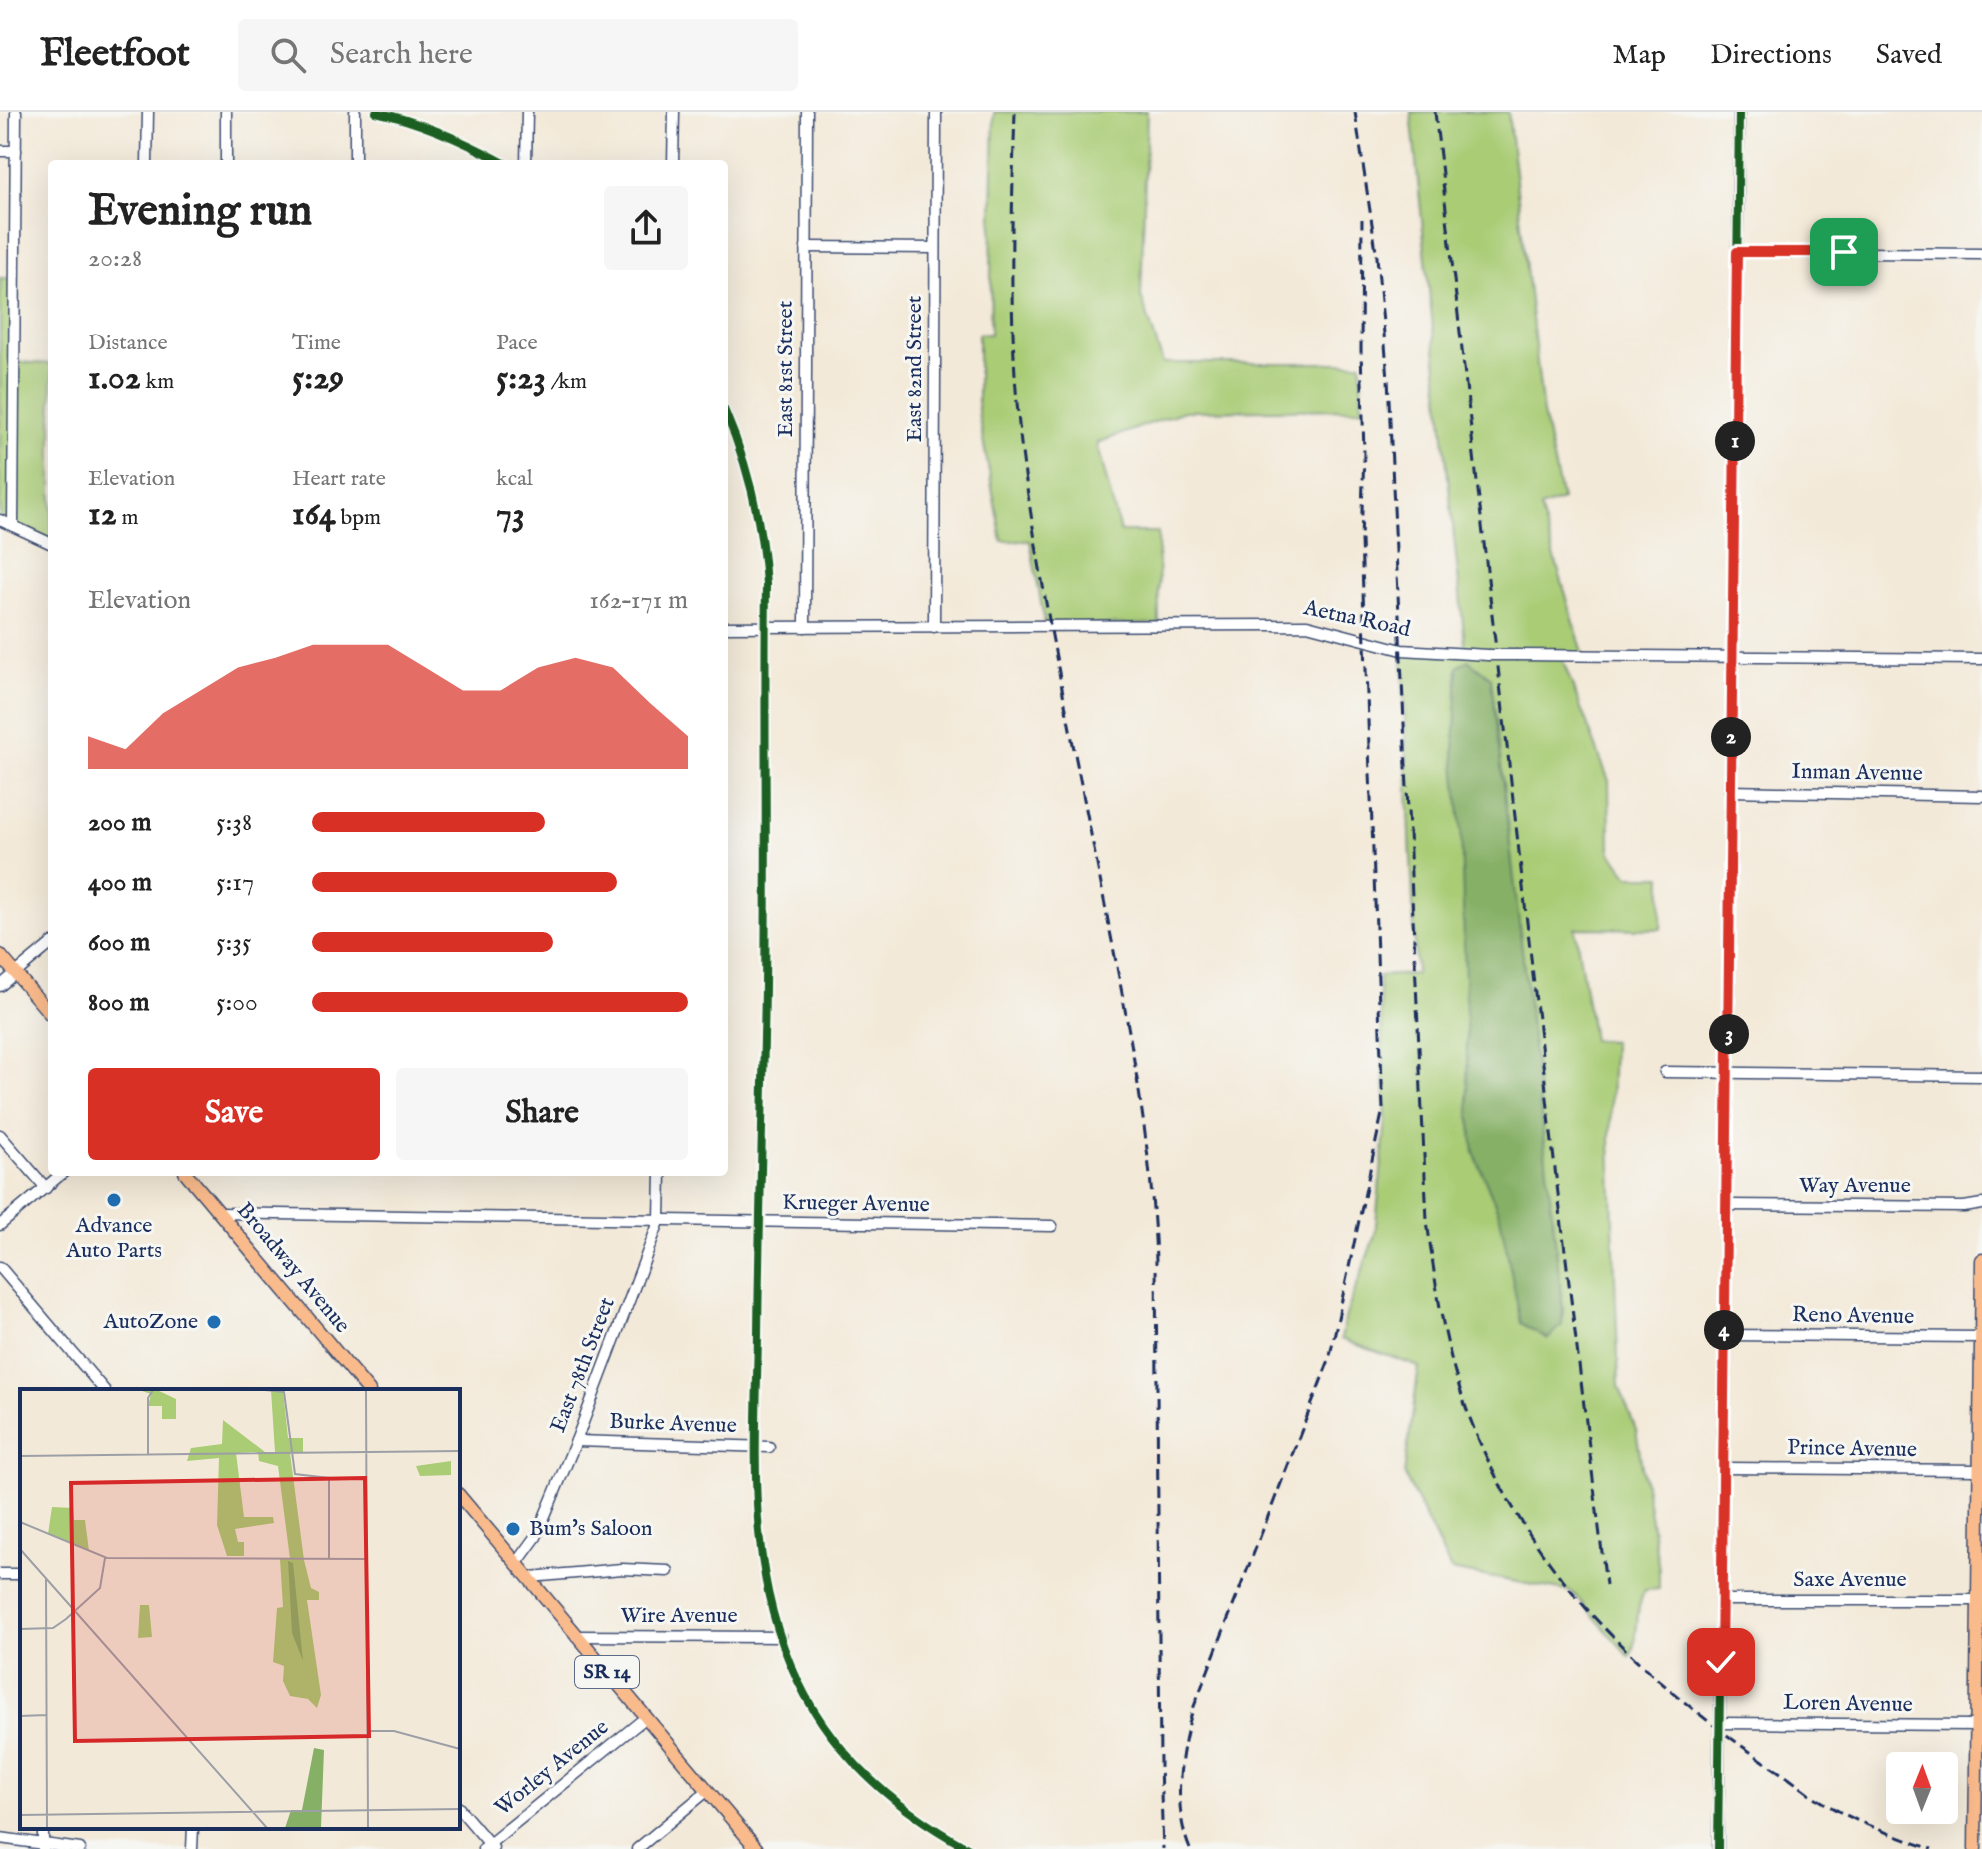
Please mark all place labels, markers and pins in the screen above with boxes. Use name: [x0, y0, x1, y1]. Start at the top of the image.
pin: [1810, 218, 1878, 286]
pin: 1: [1715, 421, 1755, 461]
pin: 2: [1711, 717, 1751, 757]
pin: 3: [1709, 1014, 1749, 1054]
marker: Advance Auto Parts: [105, 1191, 123, 1209]
place label: Advance Auto Parts: [65, 1212, 162, 1265]
place label: AutoZone: [103, 1308, 198, 1336]
pin: 4: [1704, 1310, 1744, 1350]
marker: AutoZone: [205, 1313, 223, 1331]
place label: Bum's Saloon: [529, 1515, 653, 1543]
marker: Bum's Saloon: [504, 1520, 522, 1538]
pin: [1687, 1628, 1755, 1696]

